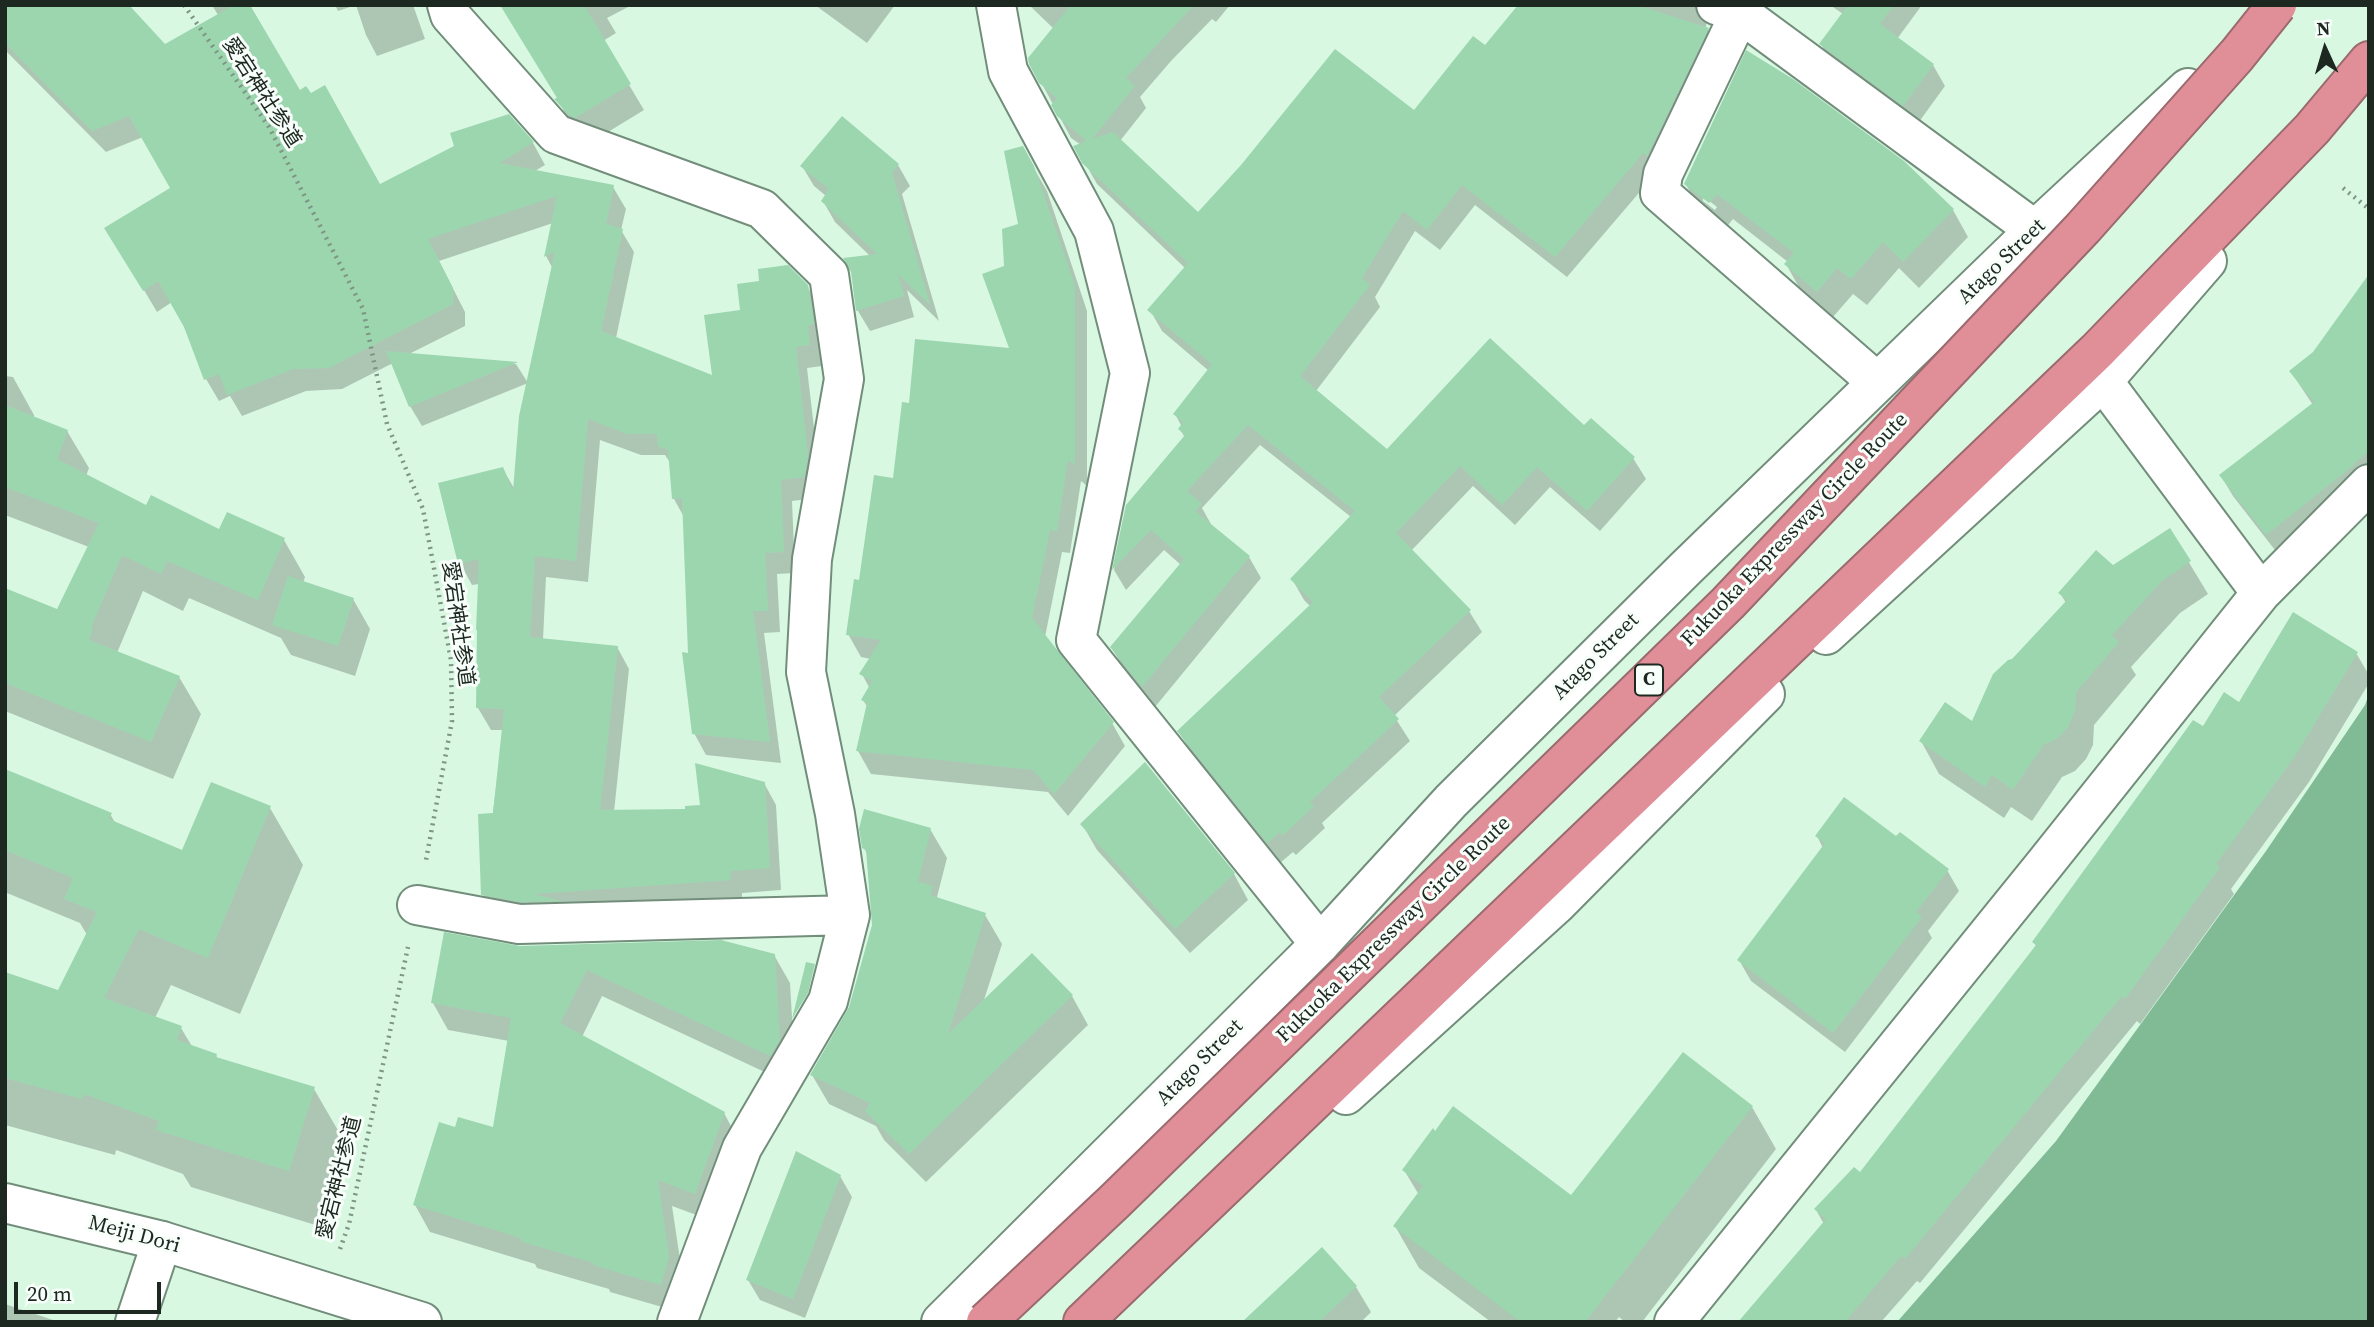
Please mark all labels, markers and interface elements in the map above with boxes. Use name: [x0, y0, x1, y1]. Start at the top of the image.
north arrow: [2290, 14, 2360, 84]
text: N: [2316, 15, 2331, 42]
street label: 愛宕神社参道: [216, 33, 306, 153]
street label: Atago Street: [1953, 214, 2051, 310]
street label: Fukuoka Expressway Circle Route: [1676, 408, 1914, 652]
street label: 愛宕神社参道: [436, 560, 478, 688]
street label: Atago Street: [1547, 608, 1645, 706]
road number: C: [1635, 664, 1663, 695]
street label: Fukuoka Expressway Circle Route: [1272, 811, 1516, 1049]
street label: Atago Street: [1151, 1014, 1249, 1112]
street label: 愛宕神社参道: [313, 1114, 367, 1242]
street label: Meiji Dori: [85, 1211, 183, 1259]
scale bar: [18, 1268, 164, 1312]
text: 20 m: [27, 1279, 72, 1308]

